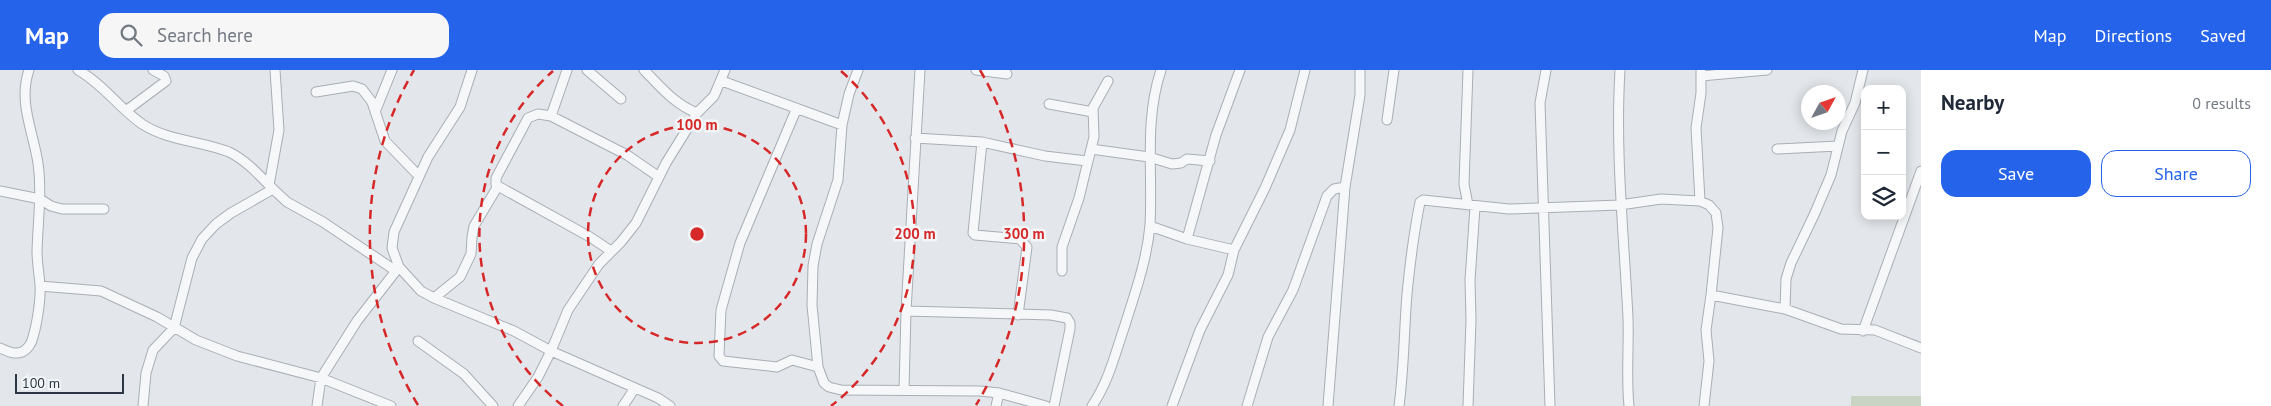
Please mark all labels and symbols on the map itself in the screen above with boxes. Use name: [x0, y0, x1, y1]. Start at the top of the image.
north arrow: [1801, 85, 1846, 130]
text: 100 m: [676, 115, 718, 134]
text: 200 m: [894, 224, 936, 243]
text: 300 m: [1003, 224, 1045, 243]
centre of rings: [688, 225, 706, 243]
scale bar: [15, 371, 124, 394]

